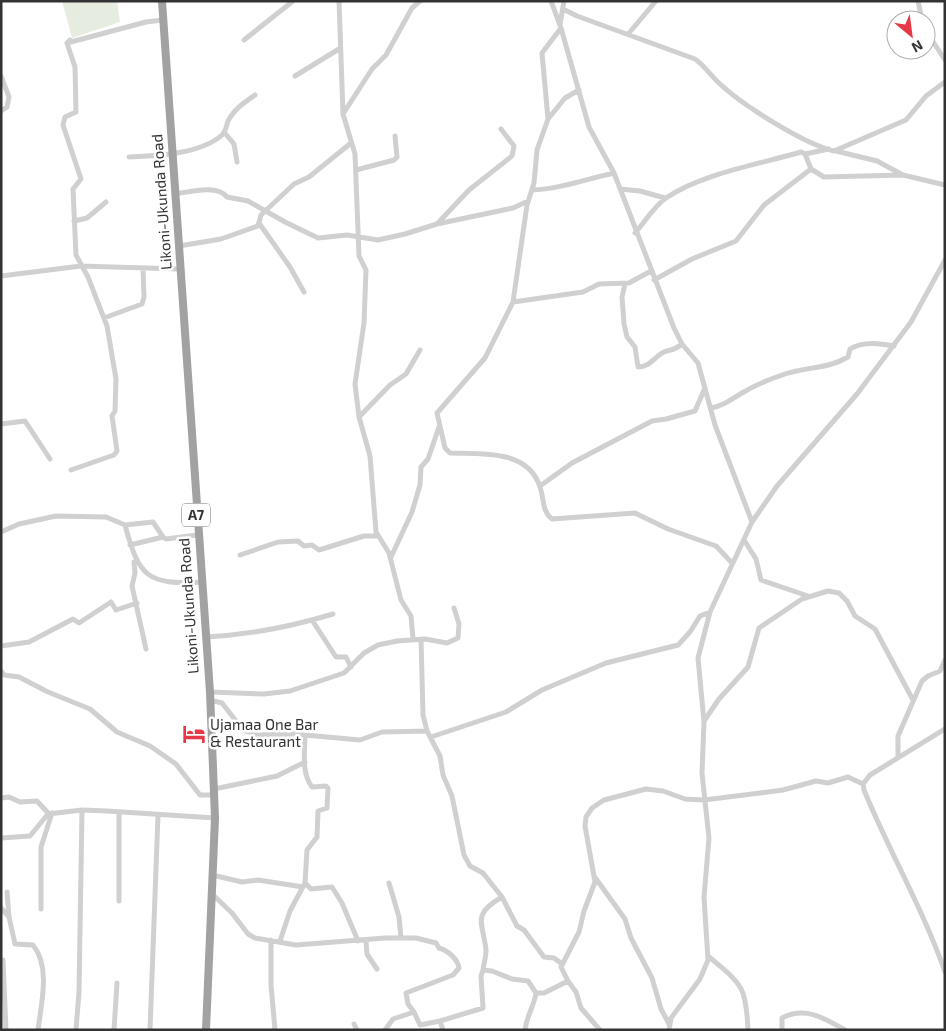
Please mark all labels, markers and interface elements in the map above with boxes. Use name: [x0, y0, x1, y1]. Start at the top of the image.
north arrow: [886, 10, 936, 60]
text: N: [909, 37, 926, 57]
street label: Likoni-Ukunda Road: [147, 134, 175, 271]
road number: A7: [182, 504, 210, 526]
street label: Likoni-Ukunda Road: [174, 538, 202, 675]
place label: Ujamaa One Bar & Restaurant: [210, 715, 319, 750]
hotel icon: Ujamaa One Bar & Restaurant: [181, 721, 207, 747]

